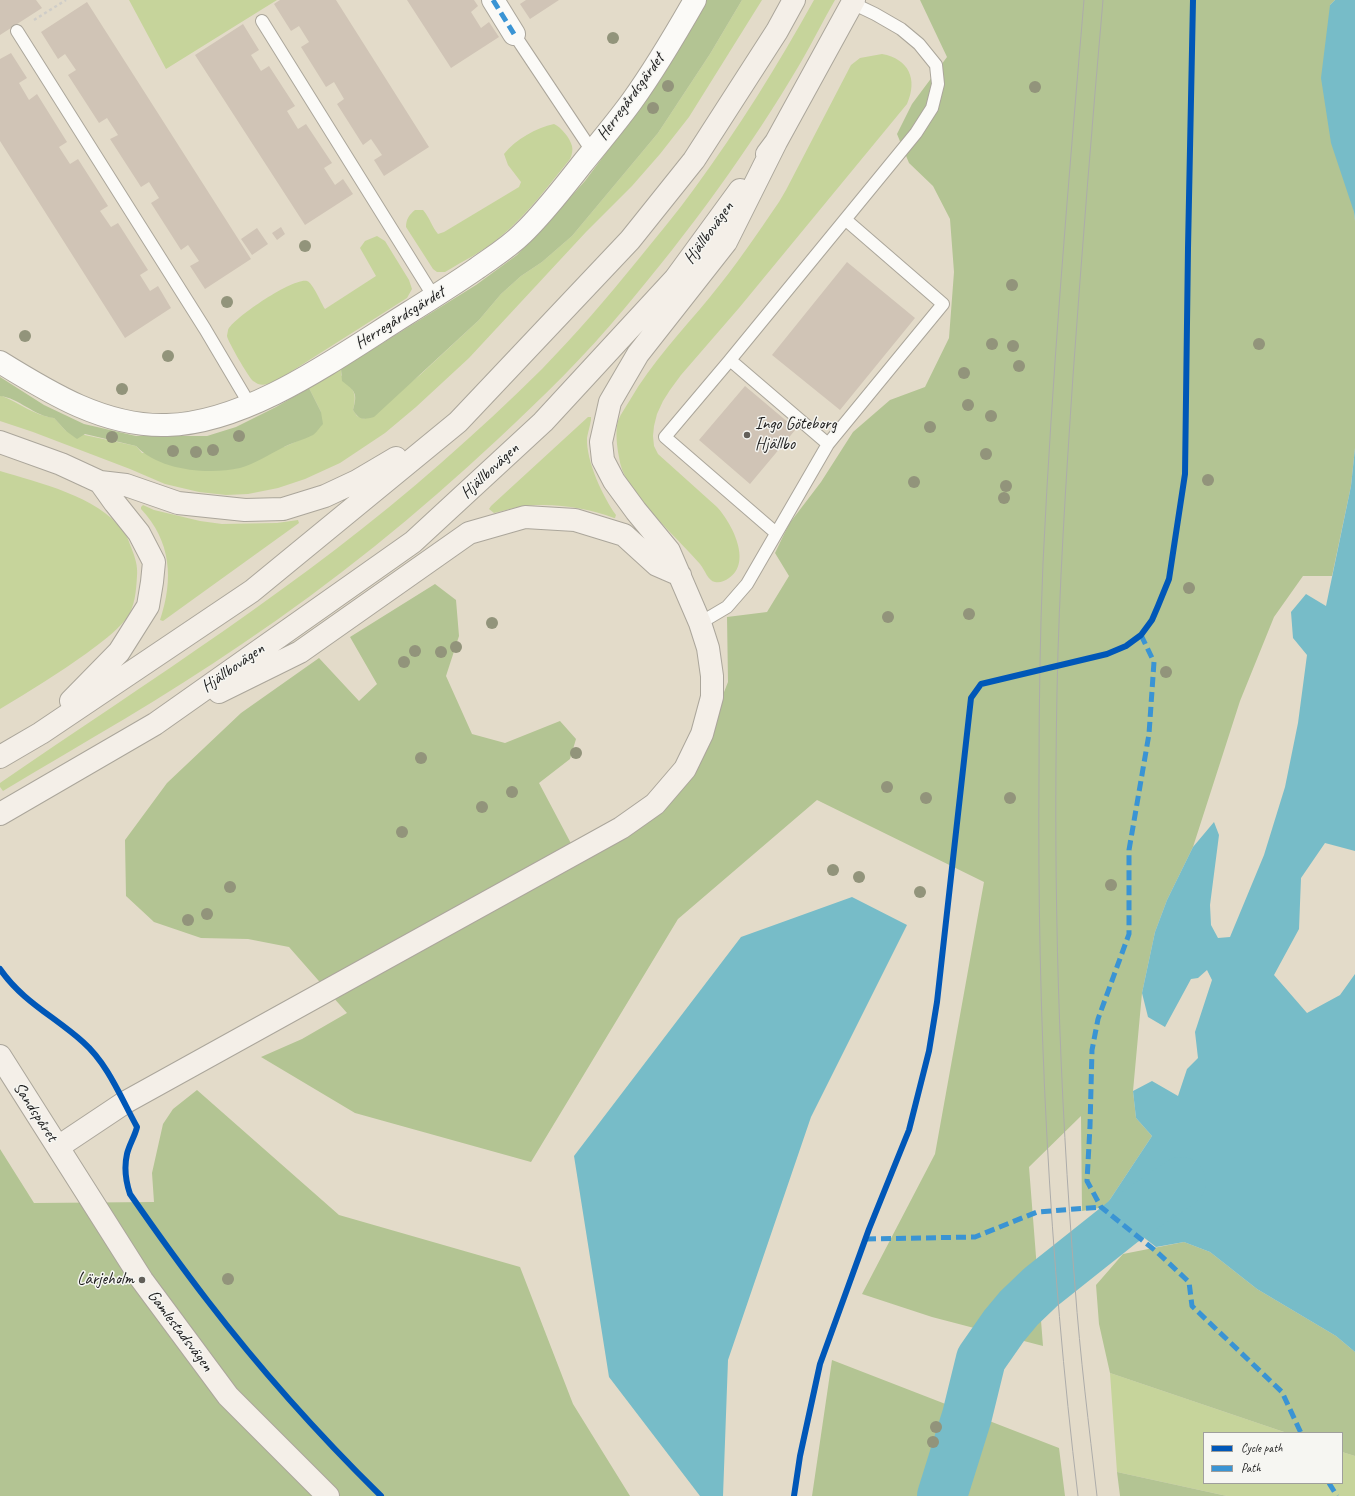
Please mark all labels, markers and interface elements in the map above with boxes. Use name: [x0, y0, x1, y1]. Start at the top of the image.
street label: Herregårdsgärdet: [593, 50, 669, 144]
street label: Hjällbovägen: [679, 198, 739, 268]
street label: Herregårdsgärdet: [351, 282, 449, 354]
place label: Ingo Göteborg Hjällbo: [755, 415, 836, 455]
marker: Ingo Göteborg Hjällbo: [742, 430, 752, 440]
street label: Hjällbovägen: [457, 439, 523, 503]
street label: Hjällbovägen: [198, 639, 268, 697]
street label: Sandspåret: [8, 1078, 62, 1146]
place label: Lärjeholm: [77, 1270, 134, 1290]
marker: Lärjeholm: [137, 1275, 147, 1285]
street label: Gamlestadsvägen: [143, 1286, 217, 1376]
legend: [1203, 1432, 1343, 1484]
text: Cycle path: [1241, 1440, 1283, 1456]
text: Path: [1241, 1460, 1261, 1476]

